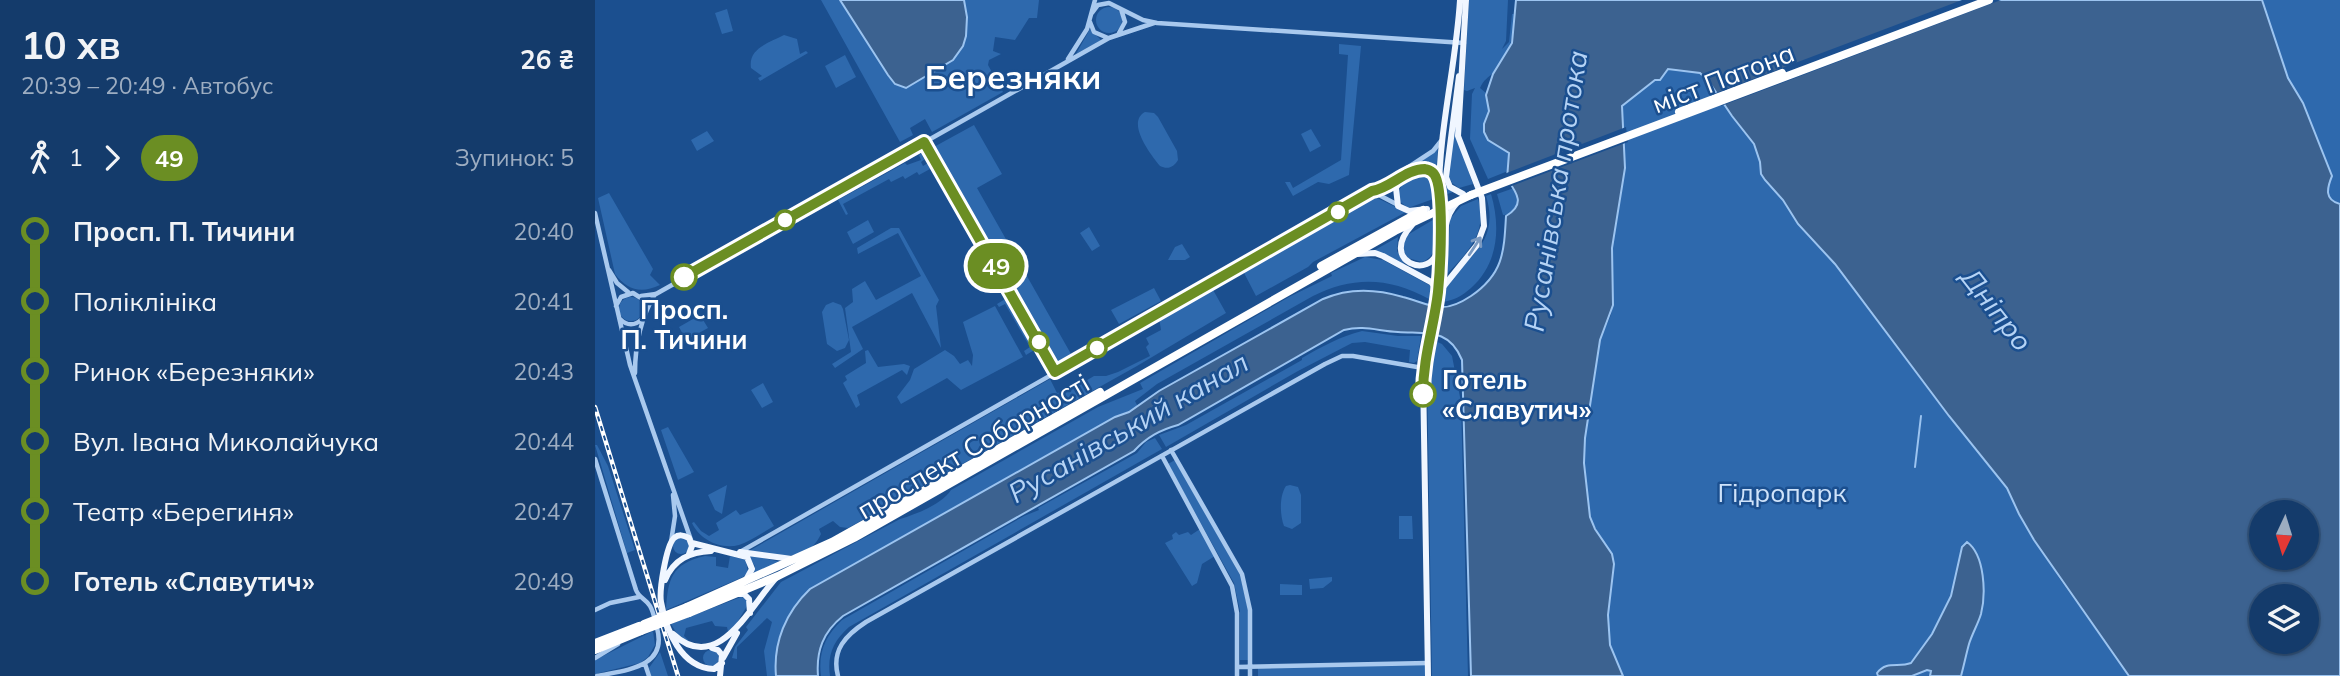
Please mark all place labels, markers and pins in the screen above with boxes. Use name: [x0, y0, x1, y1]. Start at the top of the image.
unlabelled marker: [1328, 202, 1348, 222]
unlabelled marker: [775, 210, 795, 230]
marker: Просп. П. Тичини: [671, 264, 697, 290]
place label: Просп. П. Тичини: [621, 293, 747, 356]
unlabelled marker: [1029, 332, 1049, 352]
unlabelled marker: [1087, 338, 1107, 358]
place label: Готель «Славутич»: [1442, 363, 1592, 426]
marker: Готель «Славутич»: [1410, 381, 1436, 407]

